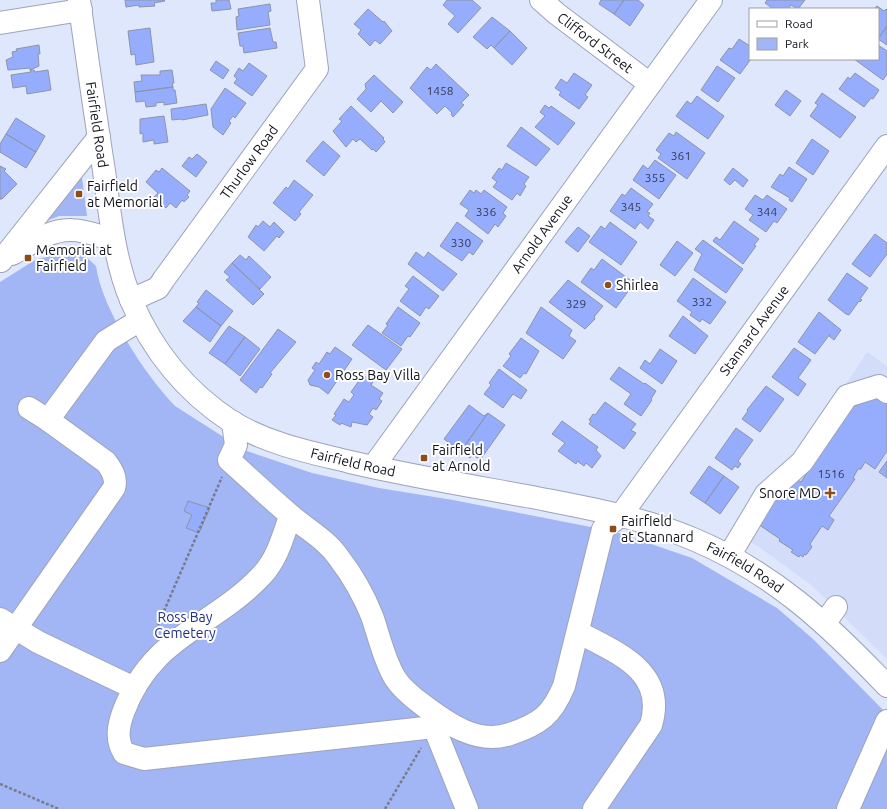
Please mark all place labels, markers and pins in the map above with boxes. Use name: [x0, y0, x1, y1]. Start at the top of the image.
place label: Fairfield at Memorial: [87, 178, 163, 210]
marker: Fairfield at Memorial: [74, 189, 84, 199]
place label: Memorial at Fairfield: [36, 242, 112, 274]
marker: Memorial at Fairfield: [23, 253, 33, 263]
place label: Shirlea: [616, 277, 659, 293]
marker: Shirlea: [603, 280, 613, 290]
place label: Ross Bay Villa: [335, 367, 421, 383]
marker: Ross Bay Villa: [322, 370, 332, 380]
place label: Fairfield at Arnold: [432, 442, 490, 474]
marker: Fairfield at Arnold: [419, 453, 429, 463]
place label: Snore MD: [759, 485, 821, 501]
marker: Snore MD: [824, 487, 836, 499]
place label: Fairfield at Stannard: [621, 513, 694, 545]
marker: Fairfield at Stannard: [608, 524, 618, 534]

